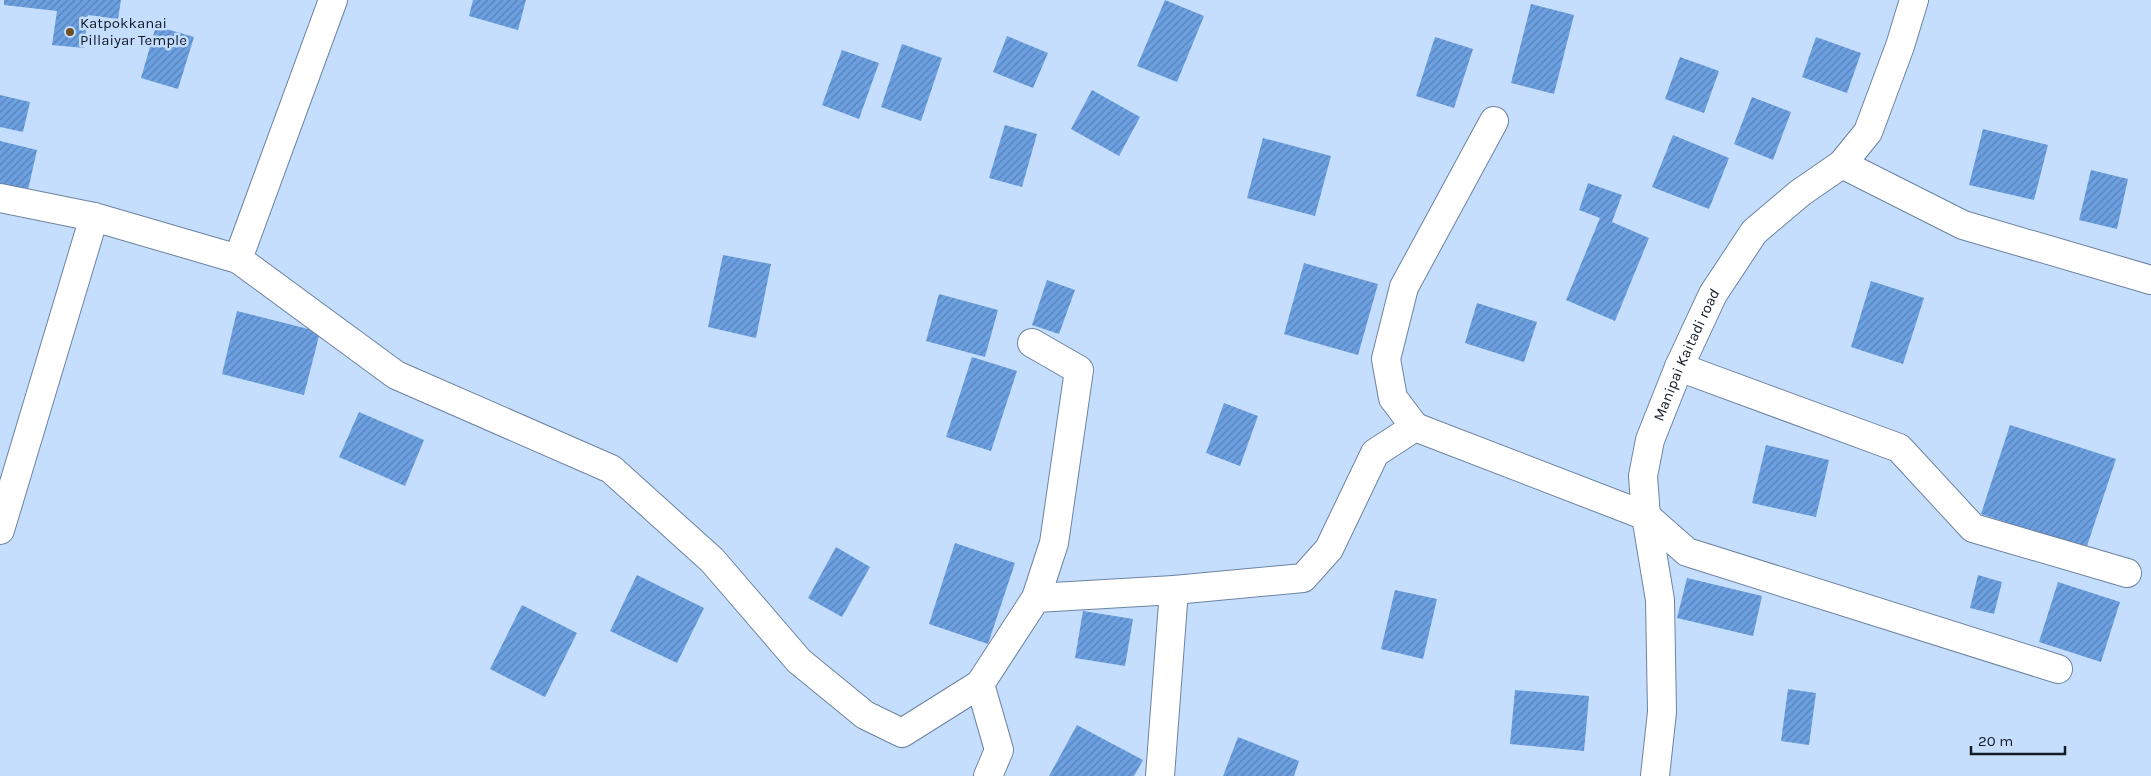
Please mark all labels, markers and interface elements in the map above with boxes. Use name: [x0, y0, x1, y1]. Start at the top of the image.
place label: Katpokkanai Pillaiyar Temple: [80, 14, 187, 49]
marker: Katpokkanai Pillaiyar Temple: [64, 26, 76, 38]
street label: Manipai Kaitadi road: [1649, 285, 1723, 424]
scale bar: [1971, 724, 2065, 756]
text: 20 m: [1978, 732, 2013, 750]

